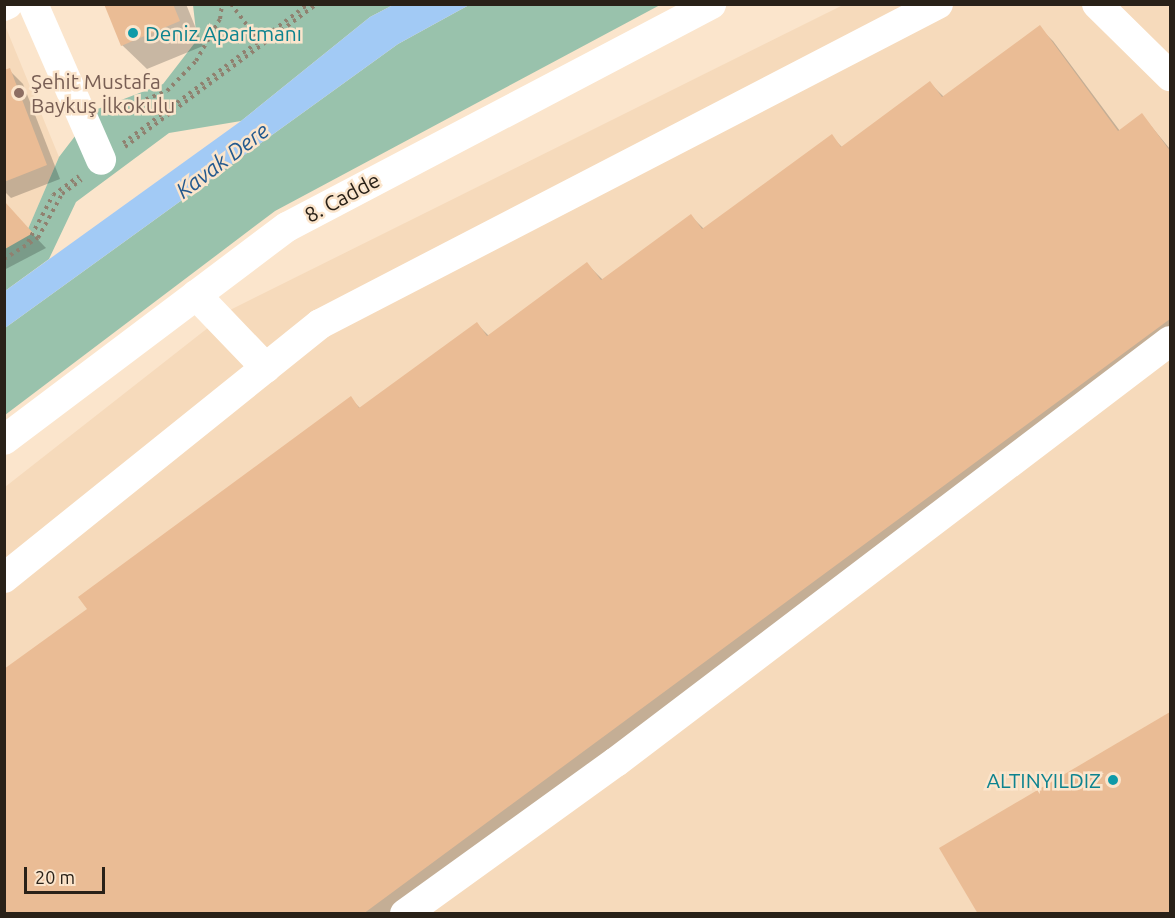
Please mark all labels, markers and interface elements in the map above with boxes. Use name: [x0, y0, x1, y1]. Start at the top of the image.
place label: Deniz Apartmanı: [145, 20, 302, 46]
marker: Deniz Apartmanı: [126, 26, 140, 40]
place label: Şehit Mustafa Baykuş İlkokulu: [31, 68, 175, 118]
marker: Şehit Mustafa Baykuş İlkokulu: [12, 86, 26, 100]
water label: Kavak Dere: [170, 117, 274, 203]
street label: 8. Cadde: [300, 167, 384, 227]
place label: ALTINYILDIZ: [986, 767, 1101, 793]
marker: ALTINYILDIZ: [1106, 773, 1120, 787]
scale bar: [27, 855, 108, 893]
text: 20 m: [35, 867, 75, 887]

